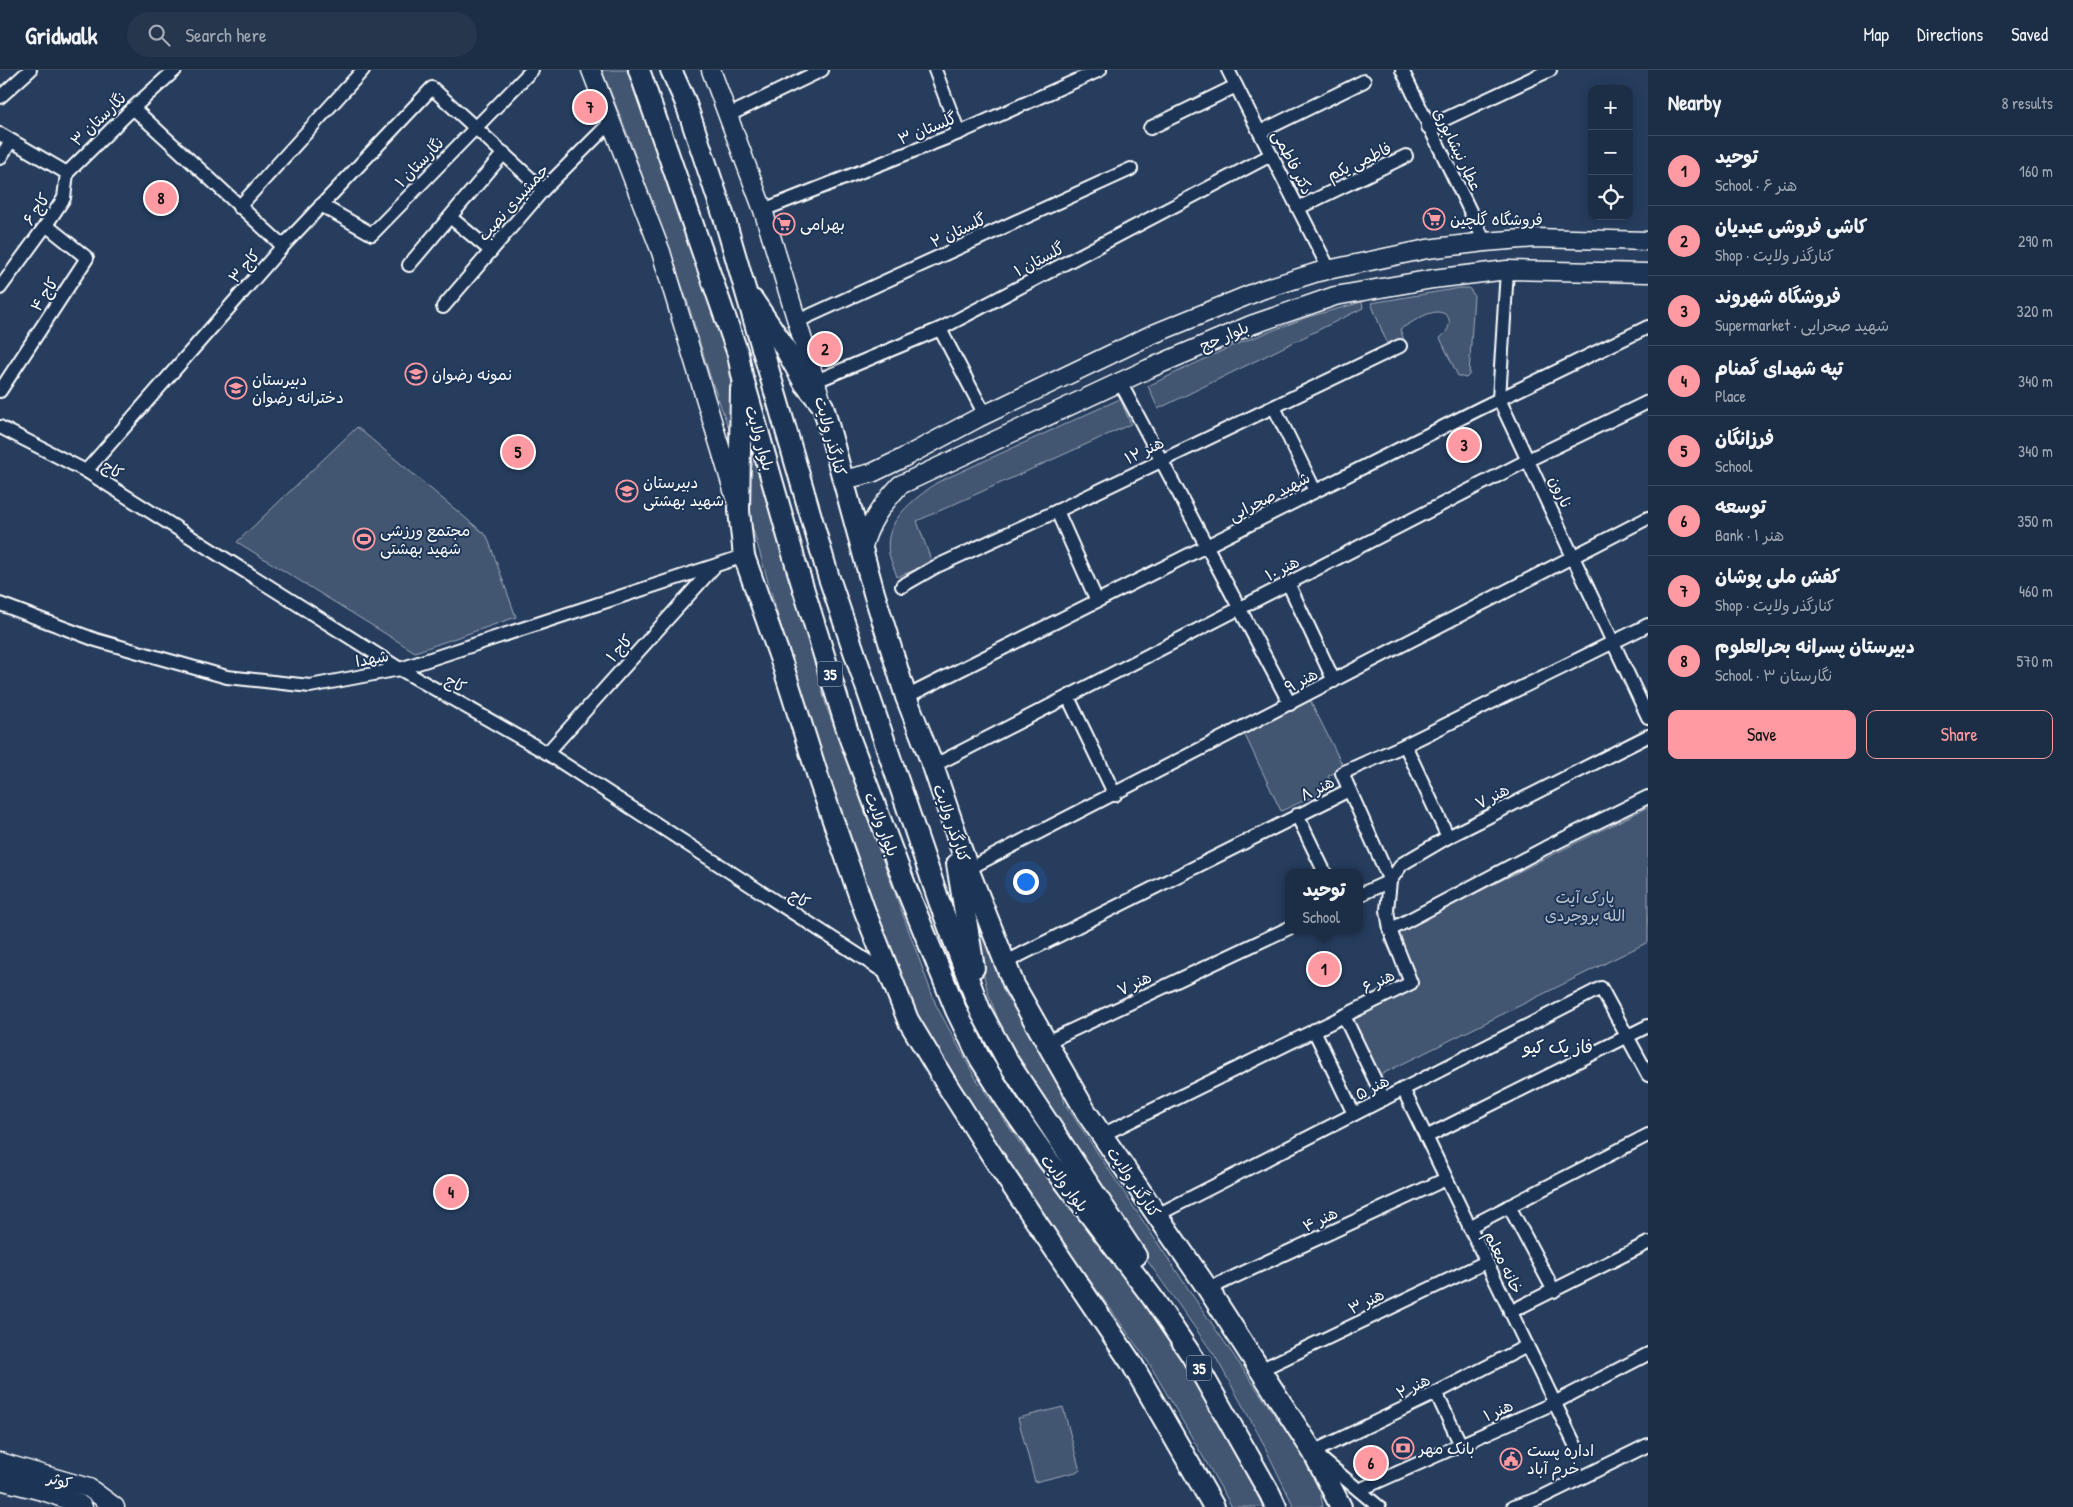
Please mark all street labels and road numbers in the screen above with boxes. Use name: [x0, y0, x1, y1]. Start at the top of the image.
street label: نگارستان ۳: [65, 87, 131, 151]
street label: عطار نیشابوری: [1428, 104, 1488, 194]
street label: گلستان ۳: [894, 106, 960, 150]
street label: دکتر فاطمی: [1267, 126, 1319, 198]
street label: نگارستان ۱: [390, 132, 448, 192]
street label: فاطمی یکم: [1323, 136, 1396, 187]
street label: جمشیدی نصب: [472, 159, 554, 245]
street label: کاج ۶: [17, 188, 55, 229]
street label: گلستان ۲: [926, 207, 990, 252]
street label: گلستان ۱: [1010, 236, 1068, 281]
street label: کاج ۳: [223, 244, 265, 287]
street label: کاج ۴: [25, 273, 63, 315]
street label: بلوار حج: [1196, 316, 1252, 356]
street label: کنارگذر ولایت: [810, 394, 852, 478]
street label: بلوار ولایت: [740, 403, 780, 473]
street label: هنر ۱۲: [1121, 431, 1167, 469]
street label: کاج: [98, 454, 128, 484]
street label: شهید صحرایی: [1225, 466, 1313, 526]
street label: نارون: [1544, 472, 1578, 512]
street label: هنر ۱۰: [1261, 550, 1303, 586]
street label: کاج ۱: [601, 629, 637, 667]
street label: شهدا: [353, 644, 391, 672]
road number: 35: [818, 662, 842, 686]
street label: هنر ۹: [1281, 662, 1321, 698]
street label: کاج: [441, 668, 471, 698]
street label: هنر ۸: [1296, 770, 1338, 806]
street label: هنر ۷: [1471, 778, 1513, 814]
street label: کنارگذر ولایت: [928, 781, 976, 865]
street label: بلوار ولایت: [860, 789, 904, 859]
street label: کاج: [785, 883, 815, 913]
street label: هنر ۶: [1358, 964, 1398, 998]
street label: هنر ۷: [1113, 965, 1155, 1001]
street label: هنر ۵: [1351, 1069, 1393, 1105]
street label: کنارگذر ولایت: [1102, 1142, 1166, 1222]
street label: بلوار ولایت: [1036, 1149, 1094, 1217]
street label: هنر ۴: [1299, 1201, 1341, 1237]
street label: خانه معلم: [1477, 1227, 1529, 1298]
street label: هنر ۳: [1344, 1283, 1388, 1319]
road number: 35: [1186, 1356, 1212, 1380]
street label: هنر ۲: [1392, 1368, 1434, 1404]
street label: هنر ۱: [1480, 1394, 1516, 1426]
street label: کوثر: [43, 1466, 75, 1494]

